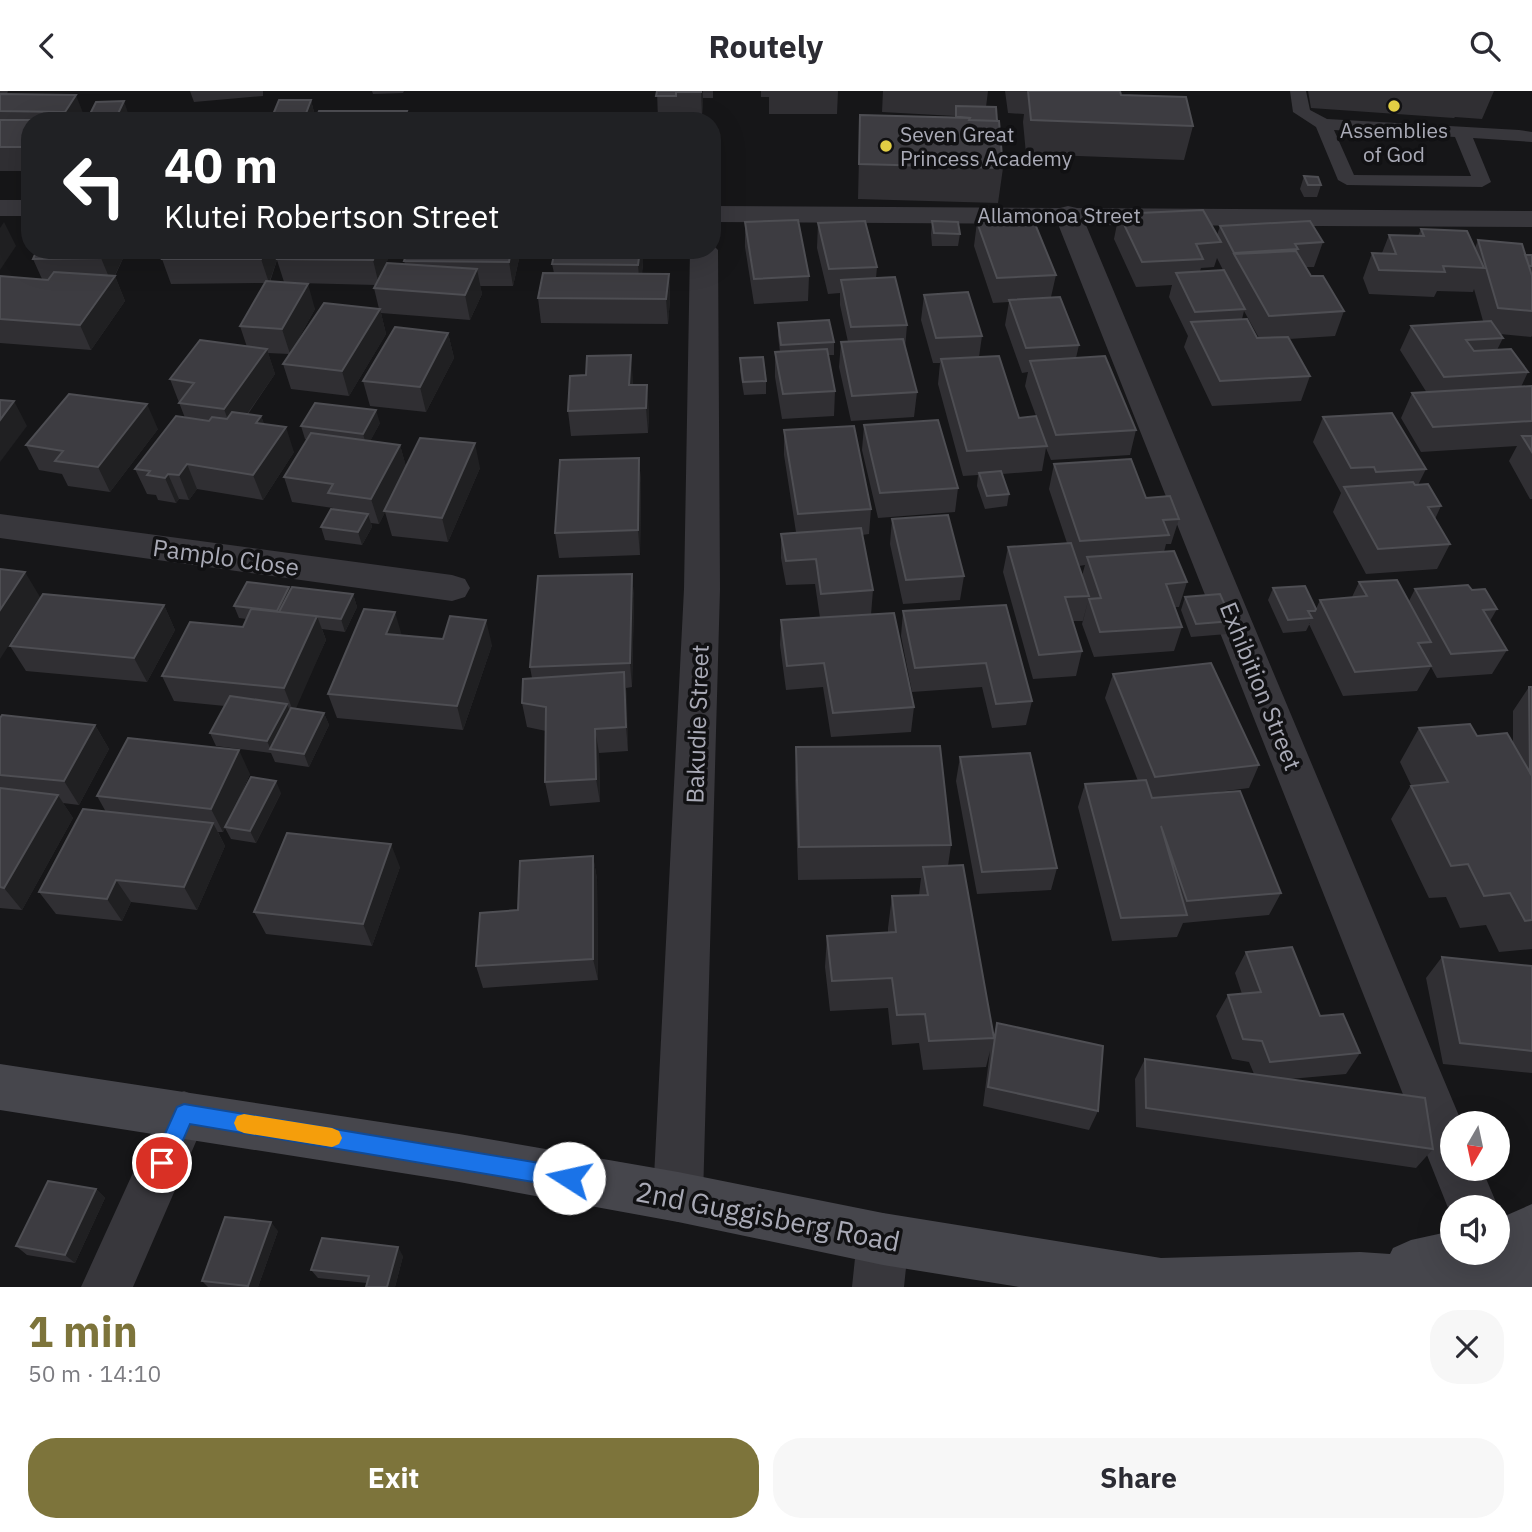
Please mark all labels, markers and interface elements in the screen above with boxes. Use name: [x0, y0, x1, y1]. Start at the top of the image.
text: Routely: [709, 25, 823, 67]
icon: back: [28, 27, 66, 65]
icon: search: [1466, 27, 1504, 65]
marker: Assemblies of God: [1386, 98, 1402, 114]
place label: Assemblies of God: [1340, 116, 1448, 168]
place label: Seven Great Princess Academy: [900, 120, 1073, 172]
text: 40 m: [164, 133, 278, 196]
marker: Seven Great Princess Academy: [878, 138, 894, 154]
icon: left: [49, 140, 140, 231]
text: Klutei Robertson Street: [164, 195, 500, 237]
street label: Allamonoa Street: [977, 201, 1141, 229]
street label: Pamplo Close: [151, 531, 301, 583]
street label: Exhibition Street: [1213, 597, 1309, 775]
street label: Bakudie Street: [678, 644, 716, 804]
north arrow: [1440, 1111, 1510, 1181]
map controls: [1440, 1111, 1510, 1265]
pin: [132, 1133, 192, 1193]
position arrow: [532, 1141, 606, 1215]
icon: arrive: [143, 1144, 181, 1182]
street label: 2nd Guggisberg Road: [633, 1172, 903, 1260]
button: sound: [1440, 1195, 1510, 1265]
text: 1 min: [28, 1304, 138, 1359]
button: close: [1430, 1310, 1504, 1384]
text: 50 m · 14:10: [28, 1358, 161, 1388]
button: Exit: [28, 1438, 759, 1518]
button: Share: [773, 1438, 1504, 1518]

